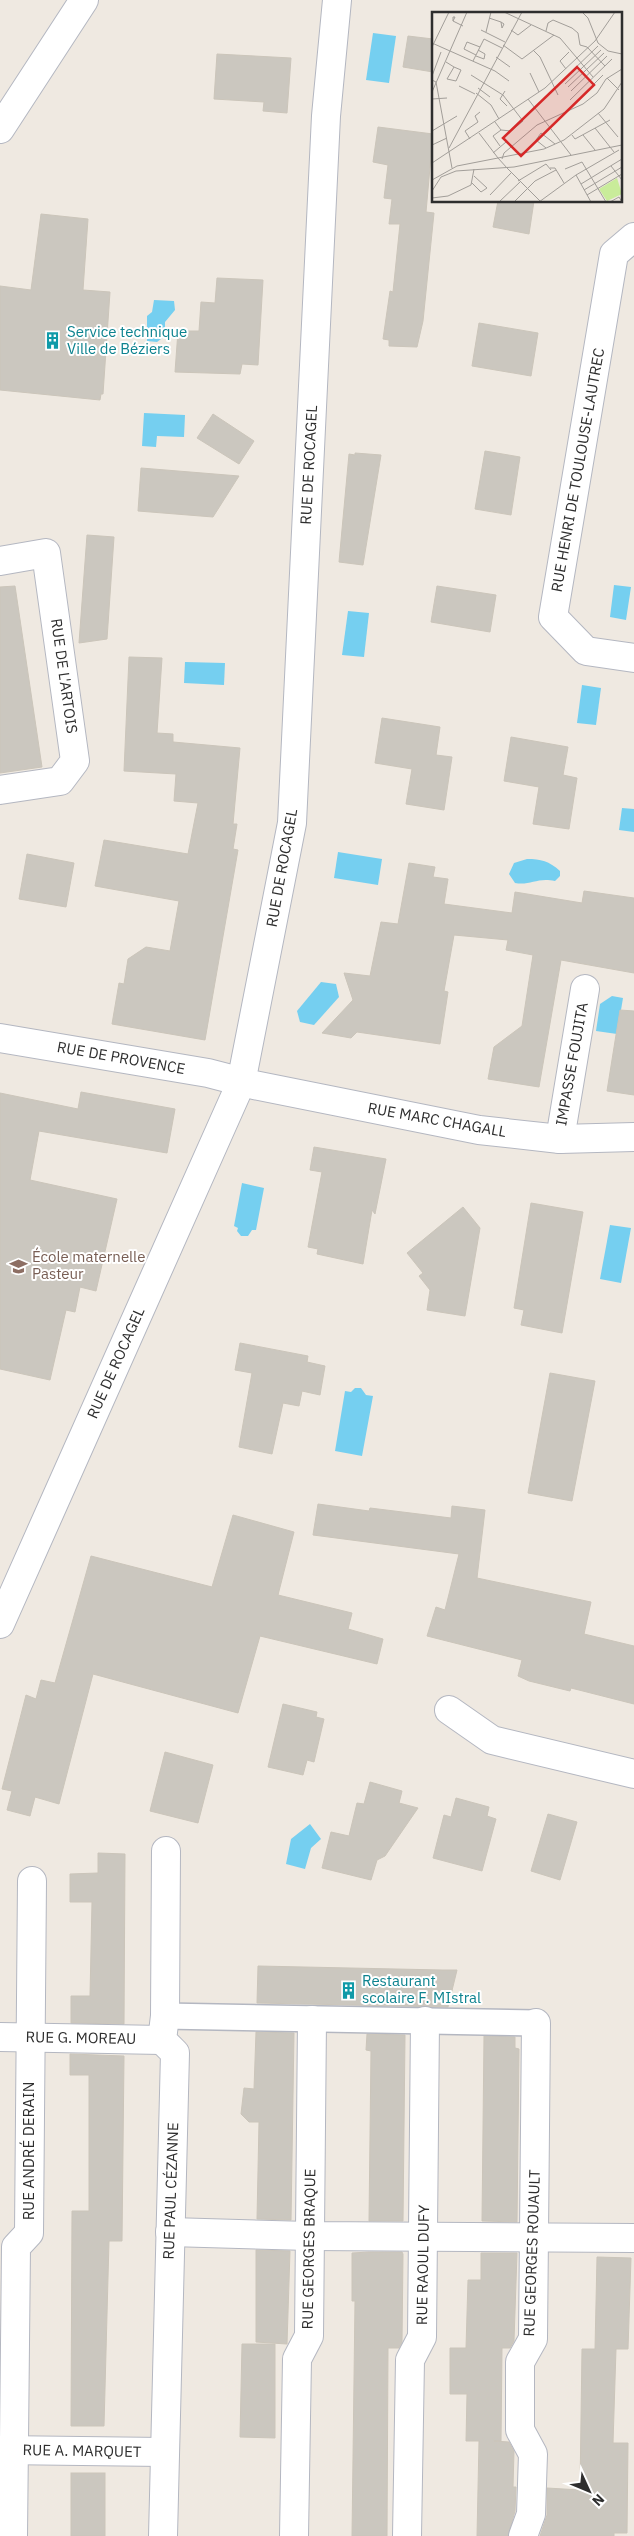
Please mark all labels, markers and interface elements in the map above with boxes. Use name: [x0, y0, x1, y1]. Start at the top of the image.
inset map: [432, 12, 622, 202]
place label: Service technique Ville de Béziers: [67, 322, 187, 358]
building icon: Service technique Ville de Béziers: [43, 331, 63, 351]
street label: RUE HENRI DE TOULOUSE-LAUTREC: [547, 346, 608, 593]
street label: RUE DE ROCAGEL: [296, 404, 321, 525]
street label: RUE DE L'ARTOIS: [47, 617, 82, 735]
street label: RUE DE ROCAGEL: [262, 807, 301, 928]
street label: IMPASSE FOUJITA: [551, 1000, 592, 1127]
street label: RUE DE PROVENCE: [56, 1037, 187, 1078]
street label: RUE MARC CHAGALL: [366, 1098, 508, 1141]
place label: École maternelle Pasteur: [32, 1247, 145, 1283]
school or university icon: École maternelle Pasteur: [8, 1256, 28, 1276]
street label: RUE DE ROCAGEL: [83, 1304, 149, 1421]
place label: Restaurant scolaire F. MIstral: [362, 1971, 481, 2007]
building icon: Restaurant scolaire F. MIstral: [338, 1980, 358, 2000]
street label: RUE G. MOREAU: [26, 2027, 136, 2048]
street label: RUE ANDRÉ DERAIN: [19, 2082, 38, 2220]
street label: RUE PAUL CÉZANNE: [159, 2122, 182, 2260]
street label: RUE GEORGES BRAQUE: [298, 2168, 319, 2330]
street label: RUE GEORGES ROUAULT: [519, 2169, 544, 2337]
street label: RUE RAOUL DUFY: [412, 2205, 433, 2325]
street label: RUE A. MARQUET: [23, 2440, 142, 2461]
north arrow: [564, 2466, 614, 2516]
text: N: [588, 2490, 608, 2510]

